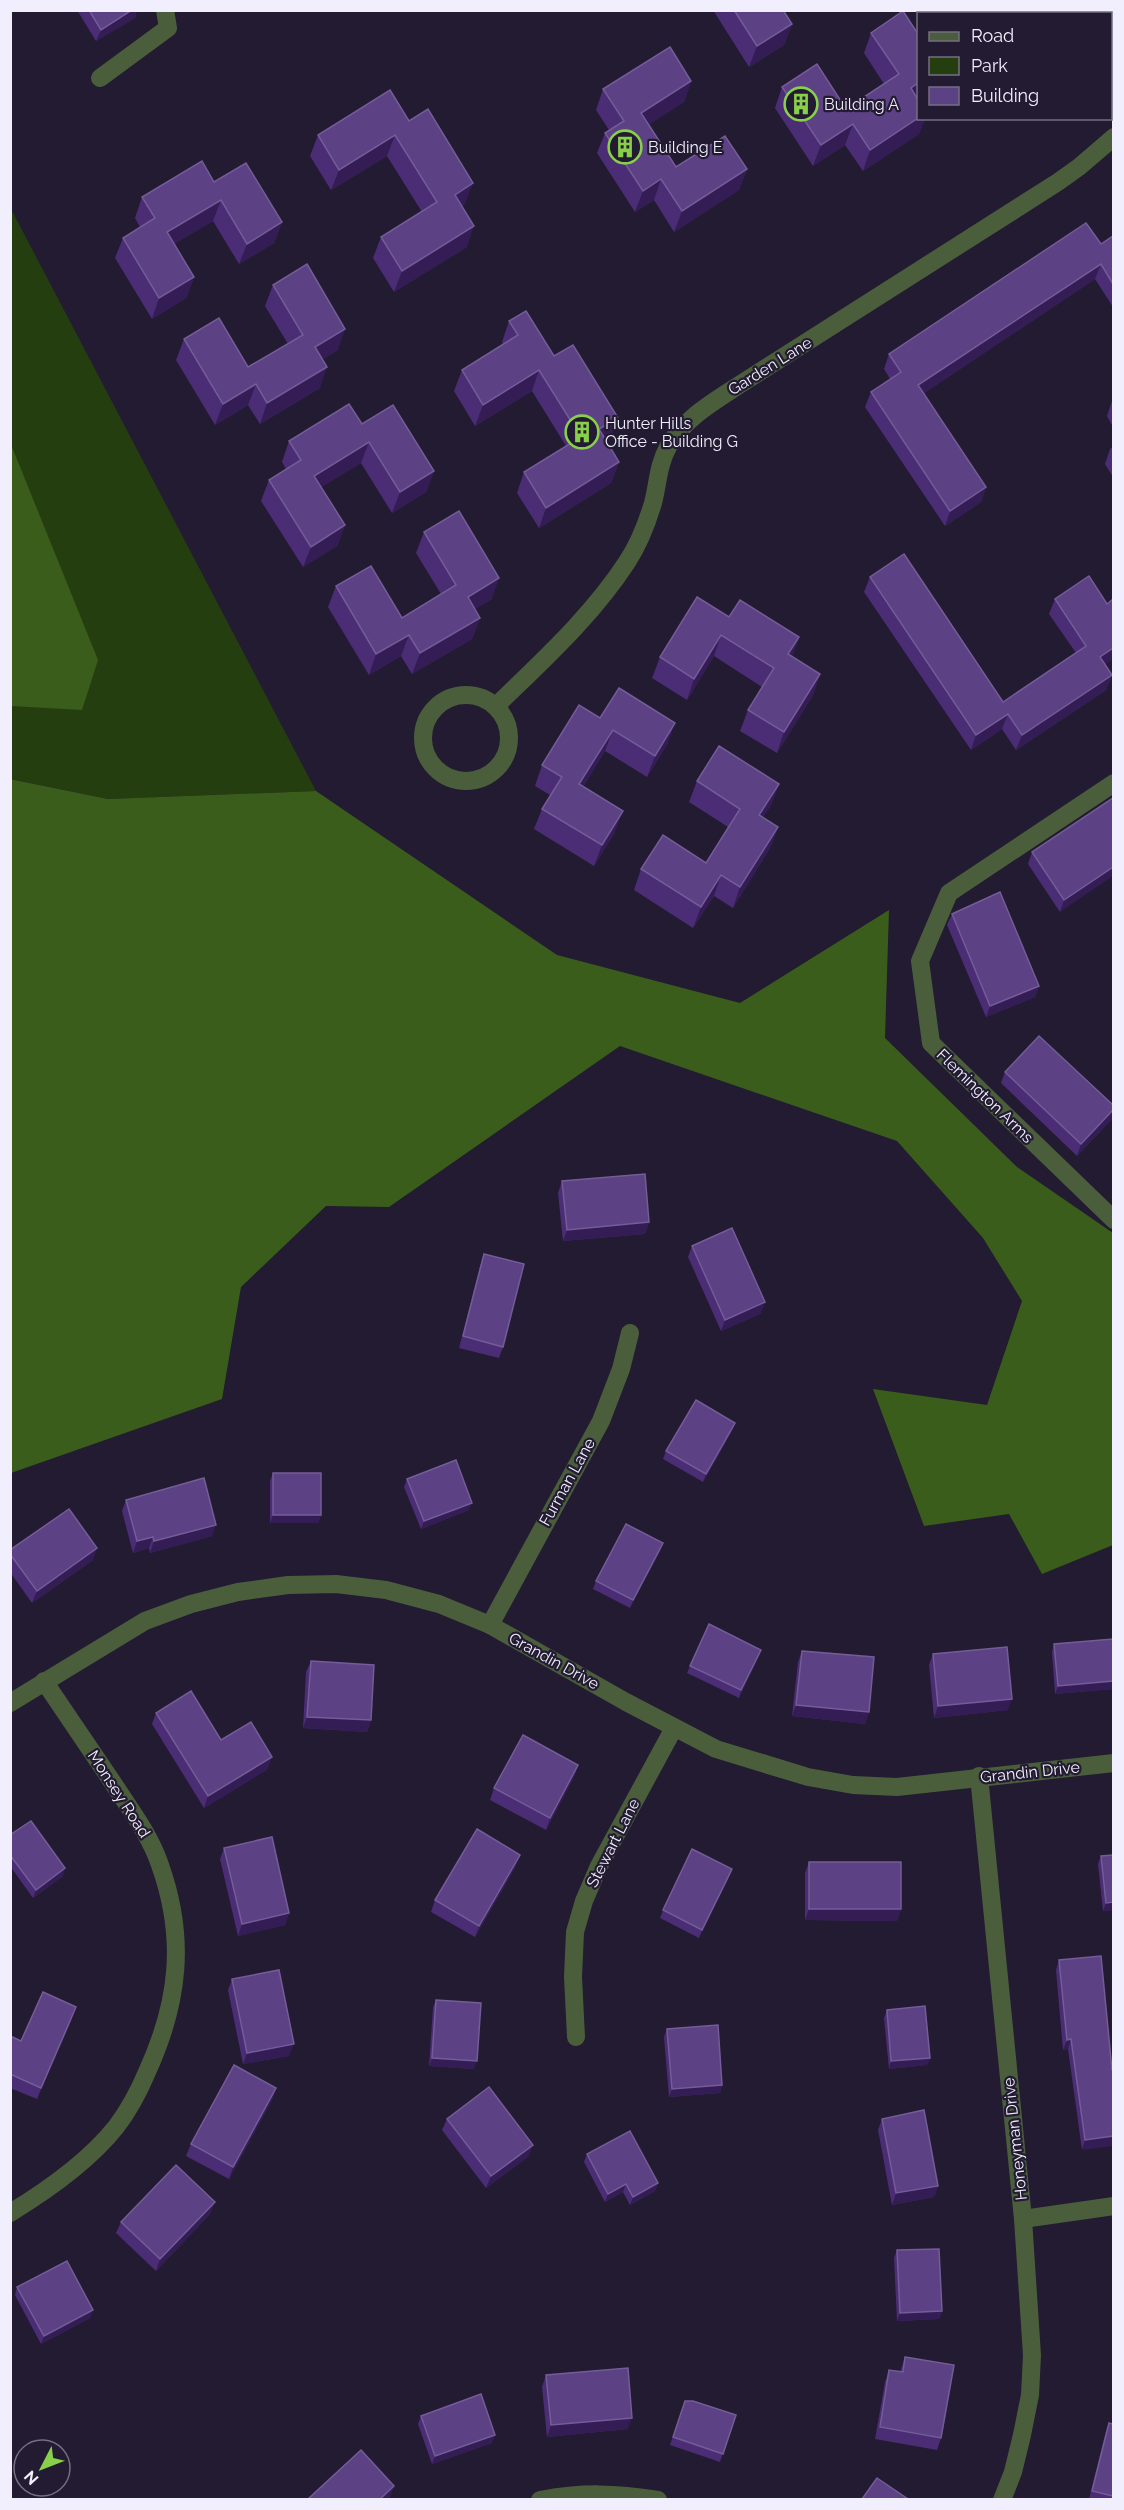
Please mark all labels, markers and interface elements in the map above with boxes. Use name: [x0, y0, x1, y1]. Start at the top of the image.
legend: [917, 12, 1112, 120]
text: Road: [971, 25, 1014, 46]
text: Park: [971, 55, 1008, 76]
text: Building: [971, 85, 1039, 106]
building icon: Building A: [783, 86, 819, 122]
place label: Building A: [824, 95, 899, 114]
building icon: Building E: [607, 129, 643, 165]
place label: Building E: [648, 138, 723, 157]
street label: Garden Lane: [725, 333, 815, 399]
building icon: Hunter Hills Office - Building G: [564, 414, 600, 450]
place label: Hunter Hills Office - Building G: [605, 414, 738, 451]
street label: Flemington Arms: [933, 1045, 1038, 1147]
street label: Furman Lane: [535, 1435, 599, 1529]
street label: Grandin Drive: [506, 1628, 602, 1694]
street label: Monsey Road: [84, 1747, 154, 1841]
street label: Grandin Drive: [979, 1757, 1081, 1787]
street label: Stewart Lane: [582, 1795, 644, 1891]
street label: Honeyman Drive: [999, 2077, 1031, 2201]
north arrow: [12, 2438, 72, 2498]
text: N: [20, 2467, 42, 2489]

